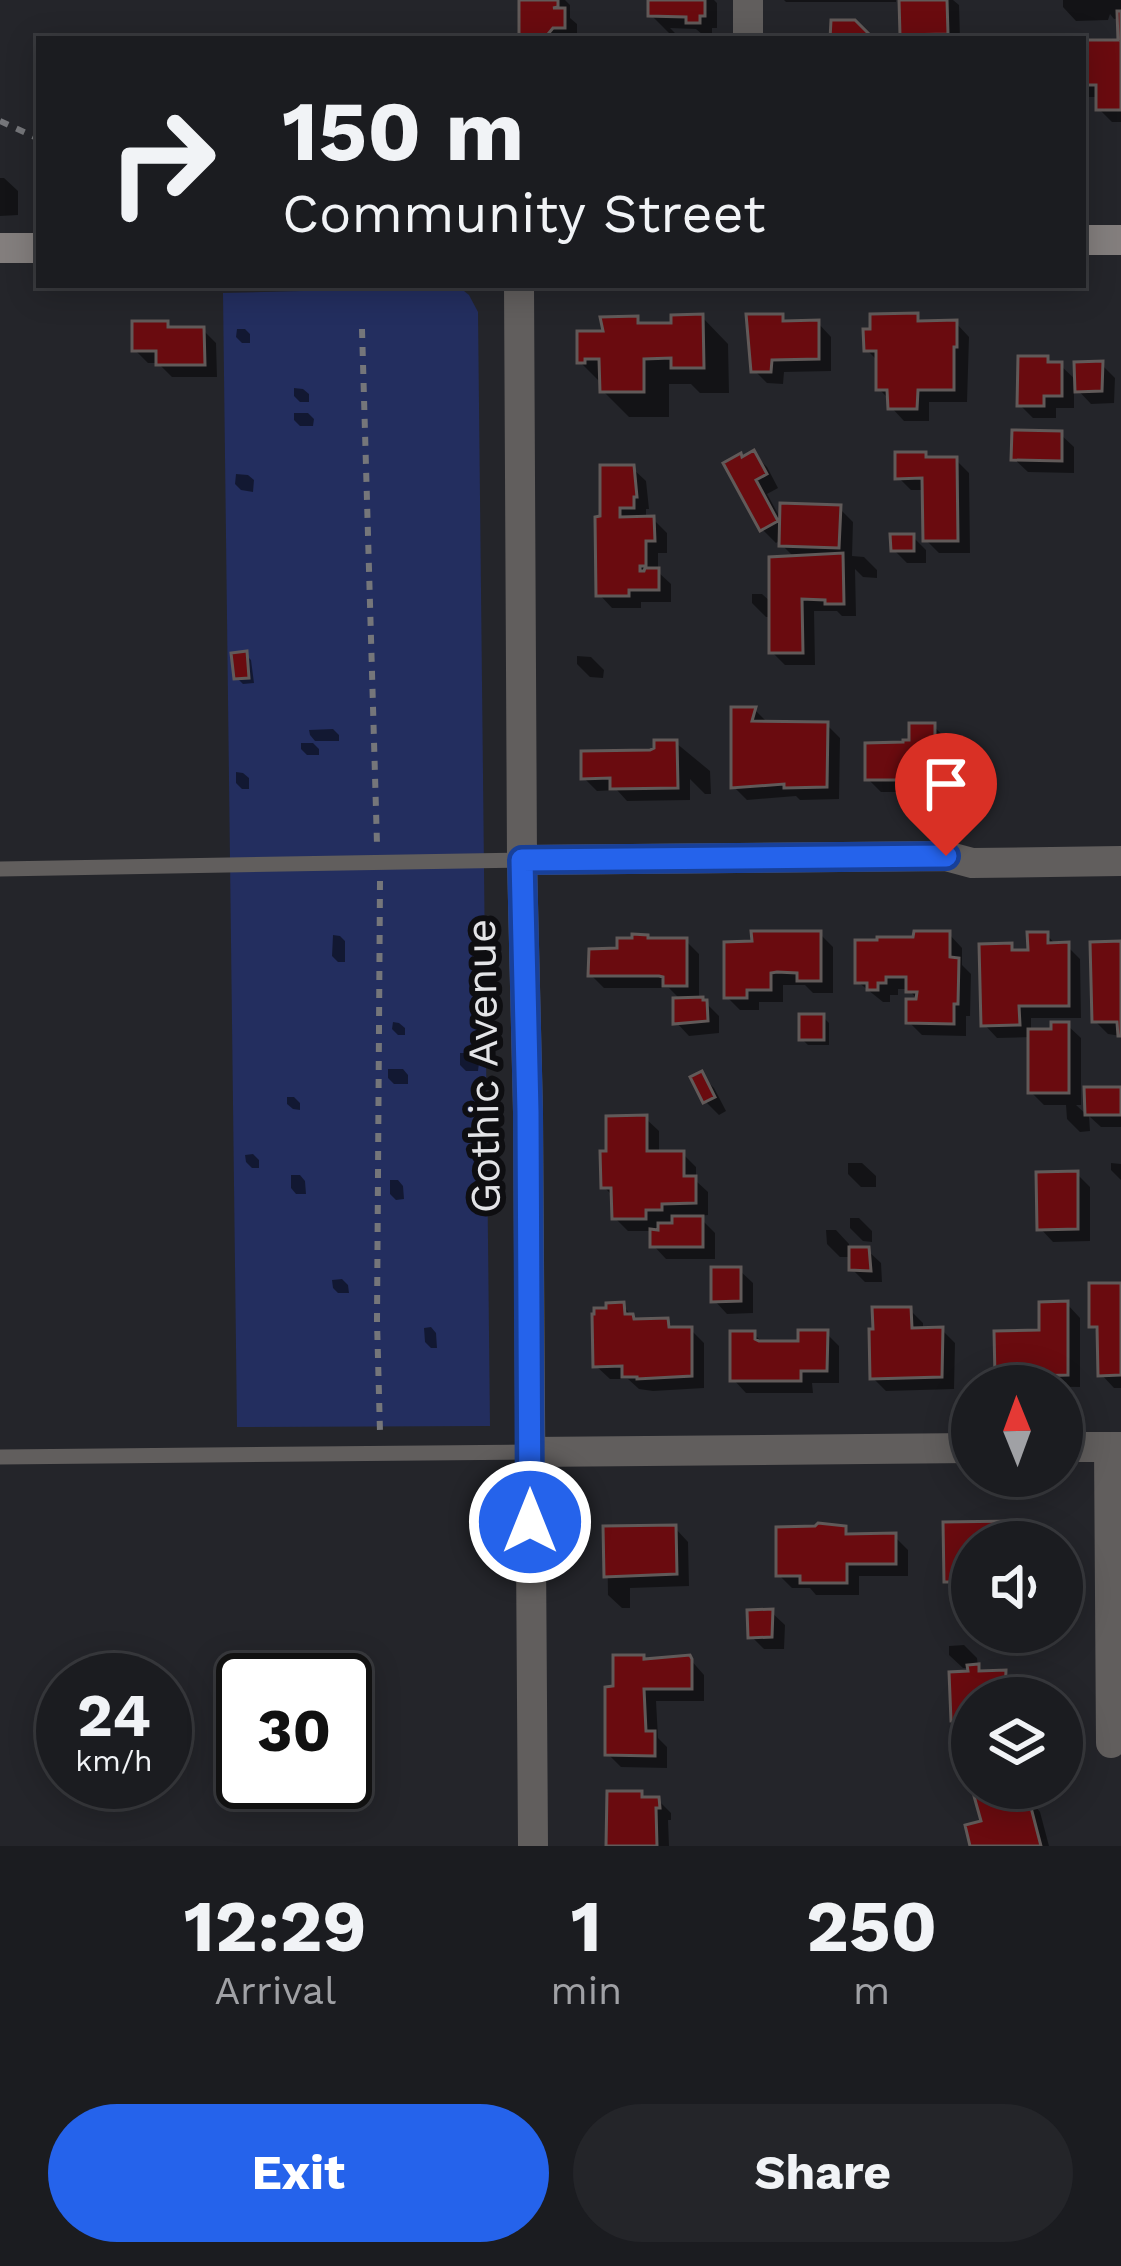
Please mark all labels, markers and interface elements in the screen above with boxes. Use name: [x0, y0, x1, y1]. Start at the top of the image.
text: 150 m: [282, 82, 524, 180]
icon: right: [84, 84, 240, 240]
text: Community Street: [282, 182, 766, 245]
pin: [895, 733, 997, 856]
icon: arrive: [913, 751, 979, 817]
street label: Gothic Avenue: [456, 918, 510, 1214]
north arrow: [951, 1365, 1083, 1497]
map controls: [951, 1365, 1083, 1809]
position arrow: [467, 1459, 593, 1585]
button: sound: [951, 1521, 1083, 1653]
speed limit sign: 30: [216, 1653, 372, 1809]
button: layers: [951, 1677, 1083, 1809]
text: 24: [77, 1680, 151, 1751]
text: km/h: [75, 1743, 153, 1778]
text: 12:29: [184, 1884, 367, 1968]
text: 1: [571, 1884, 602, 1968]
text: 250: [806, 1884, 937, 1968]
text: Arrival: [214, 1968, 336, 2013]
text: min: [550, 1968, 622, 2013]
text: m: [853, 1968, 890, 2013]
button: Exit: [48, 2104, 549, 2242]
button: Share: [573, 2104, 1073, 2242]

